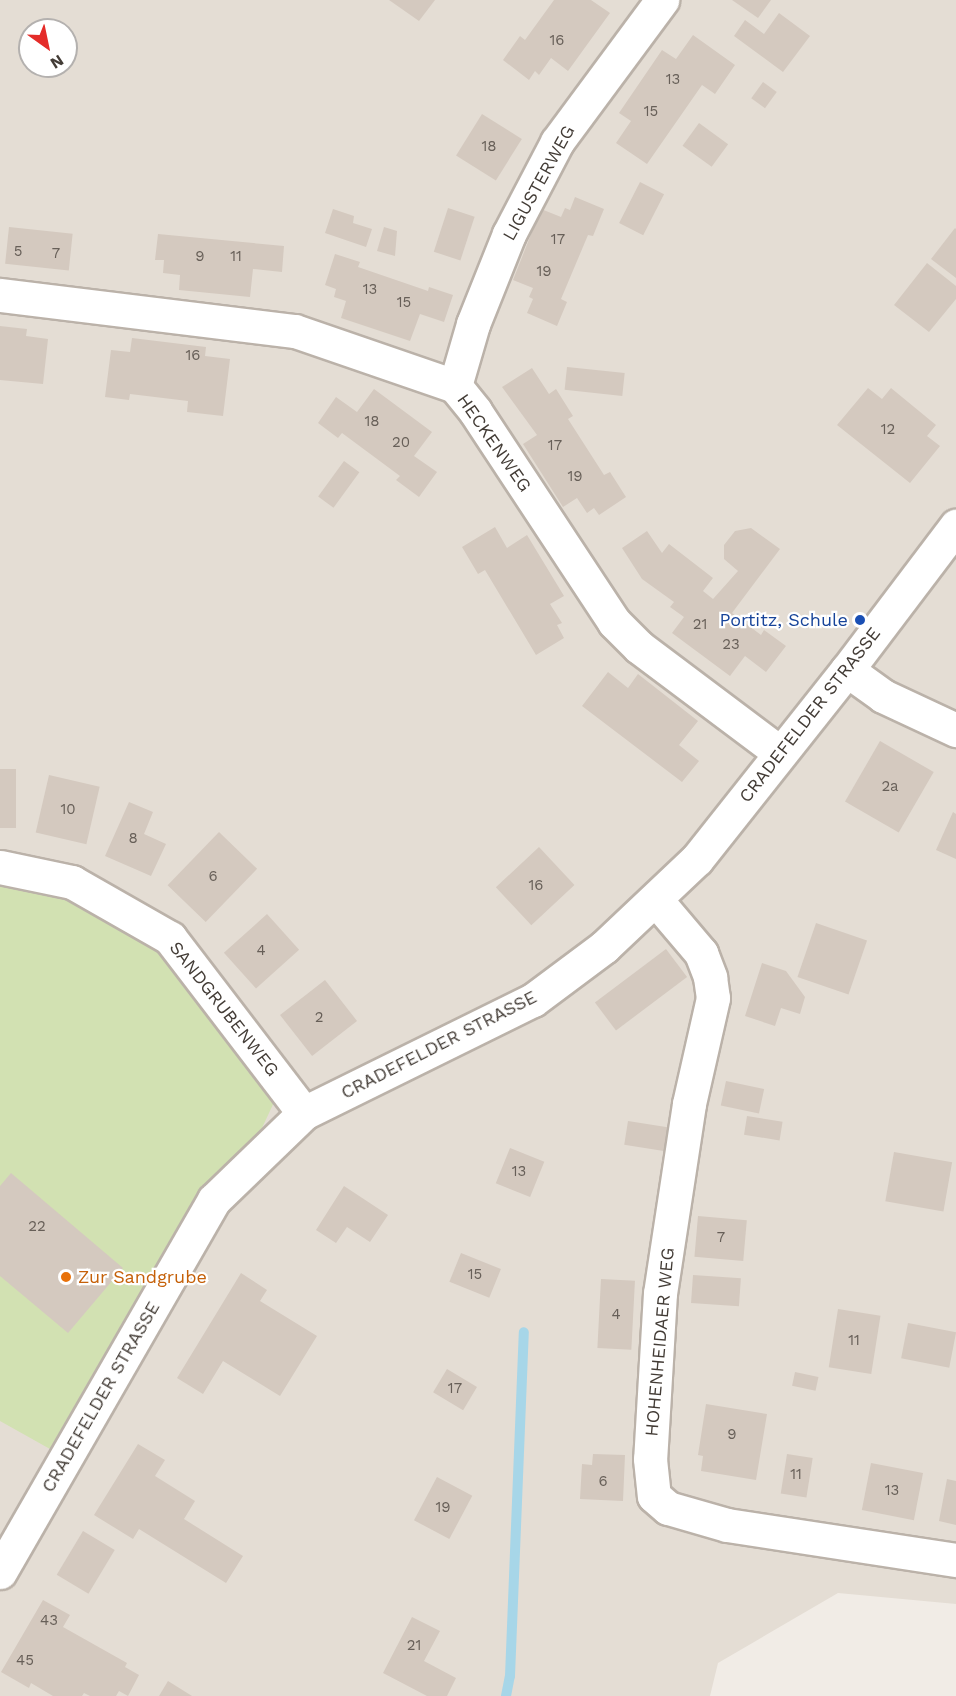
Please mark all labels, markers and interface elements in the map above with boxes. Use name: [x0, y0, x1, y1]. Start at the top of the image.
north arrow: [18, 18, 78, 78]
house number: 16: [550, 32, 564, 50]
text: N: [47, 51, 67, 73]
house number: 13: [666, 71, 680, 89]
house number: 15: [644, 103, 658, 121]
street label: LIGUSTERWEG: [498, 122, 580, 244]
house number: 18: [481, 138, 497, 156]
house number: 17: [551, 231, 565, 249]
house number: 5: [14, 243, 22, 261]
house number: 7: [52, 245, 60, 263]
house number: 9: [195, 248, 205, 266]
house number: 11: [230, 248, 242, 266]
house number: 19: [536, 263, 552, 281]
house number: 13: [363, 281, 377, 299]
house number: 15: [397, 294, 411, 312]
house number: 16: [186, 347, 200, 365]
street label: HECKENWEG: [452, 390, 536, 496]
house number: 18: [364, 413, 380, 431]
house number: 12: [881, 421, 895, 439]
house number: 20: [392, 434, 410, 452]
house number: 17: [548, 437, 562, 455]
house number: 19: [567, 468, 583, 486]
place label: Portitz, Schule: [719, 609, 848, 631]
marker: Portitz, Schule: [853, 613, 867, 627]
house number: 21: [693, 616, 707, 634]
street label: CRADEFELDER STRASSE: [735, 623, 885, 807]
house number: 23: [722, 636, 740, 654]
house number: 2a: [881, 778, 899, 796]
house number: 10: [60, 801, 76, 819]
house number: 8: [128, 830, 138, 848]
house number: 6: [208, 868, 218, 886]
house number: 16: [529, 877, 543, 895]
street label: SANDGRUBENWEG: [165, 937, 283, 1081]
house number: 4: [256, 942, 266, 960]
street label: CRADEFELDER STRASSE: [338, 986, 540, 1104]
house number: 2: [315, 1009, 323, 1027]
house number: 13: [512, 1163, 526, 1181]
house number: 22: [28, 1218, 46, 1236]
house number: 7: [717, 1229, 725, 1247]
street label: HOHENHEIDAER WEG: [641, 1246, 679, 1438]
place label: Zur Sandgrube: [78, 1266, 207, 1288]
house number: 15: [468, 1266, 482, 1284]
marker: Zur Sandgrube: [59, 1270, 73, 1284]
street label: CRADEFELDER STRASSE: [37, 1298, 165, 1496]
house number: 4: [611, 1306, 621, 1324]
house number: 11: [848, 1332, 860, 1350]
house number: 17: [448, 1380, 462, 1398]
house number: 9: [727, 1426, 737, 1444]
house number: 11: [790, 1466, 802, 1484]
house number: 6: [598, 1473, 608, 1491]
house number: 13: [885, 1482, 899, 1500]
house number: 19: [435, 1499, 451, 1517]
house number: 43: [40, 1612, 58, 1630]
house number: 21: [407, 1637, 421, 1655]
house number: 45: [16, 1652, 34, 1670]

